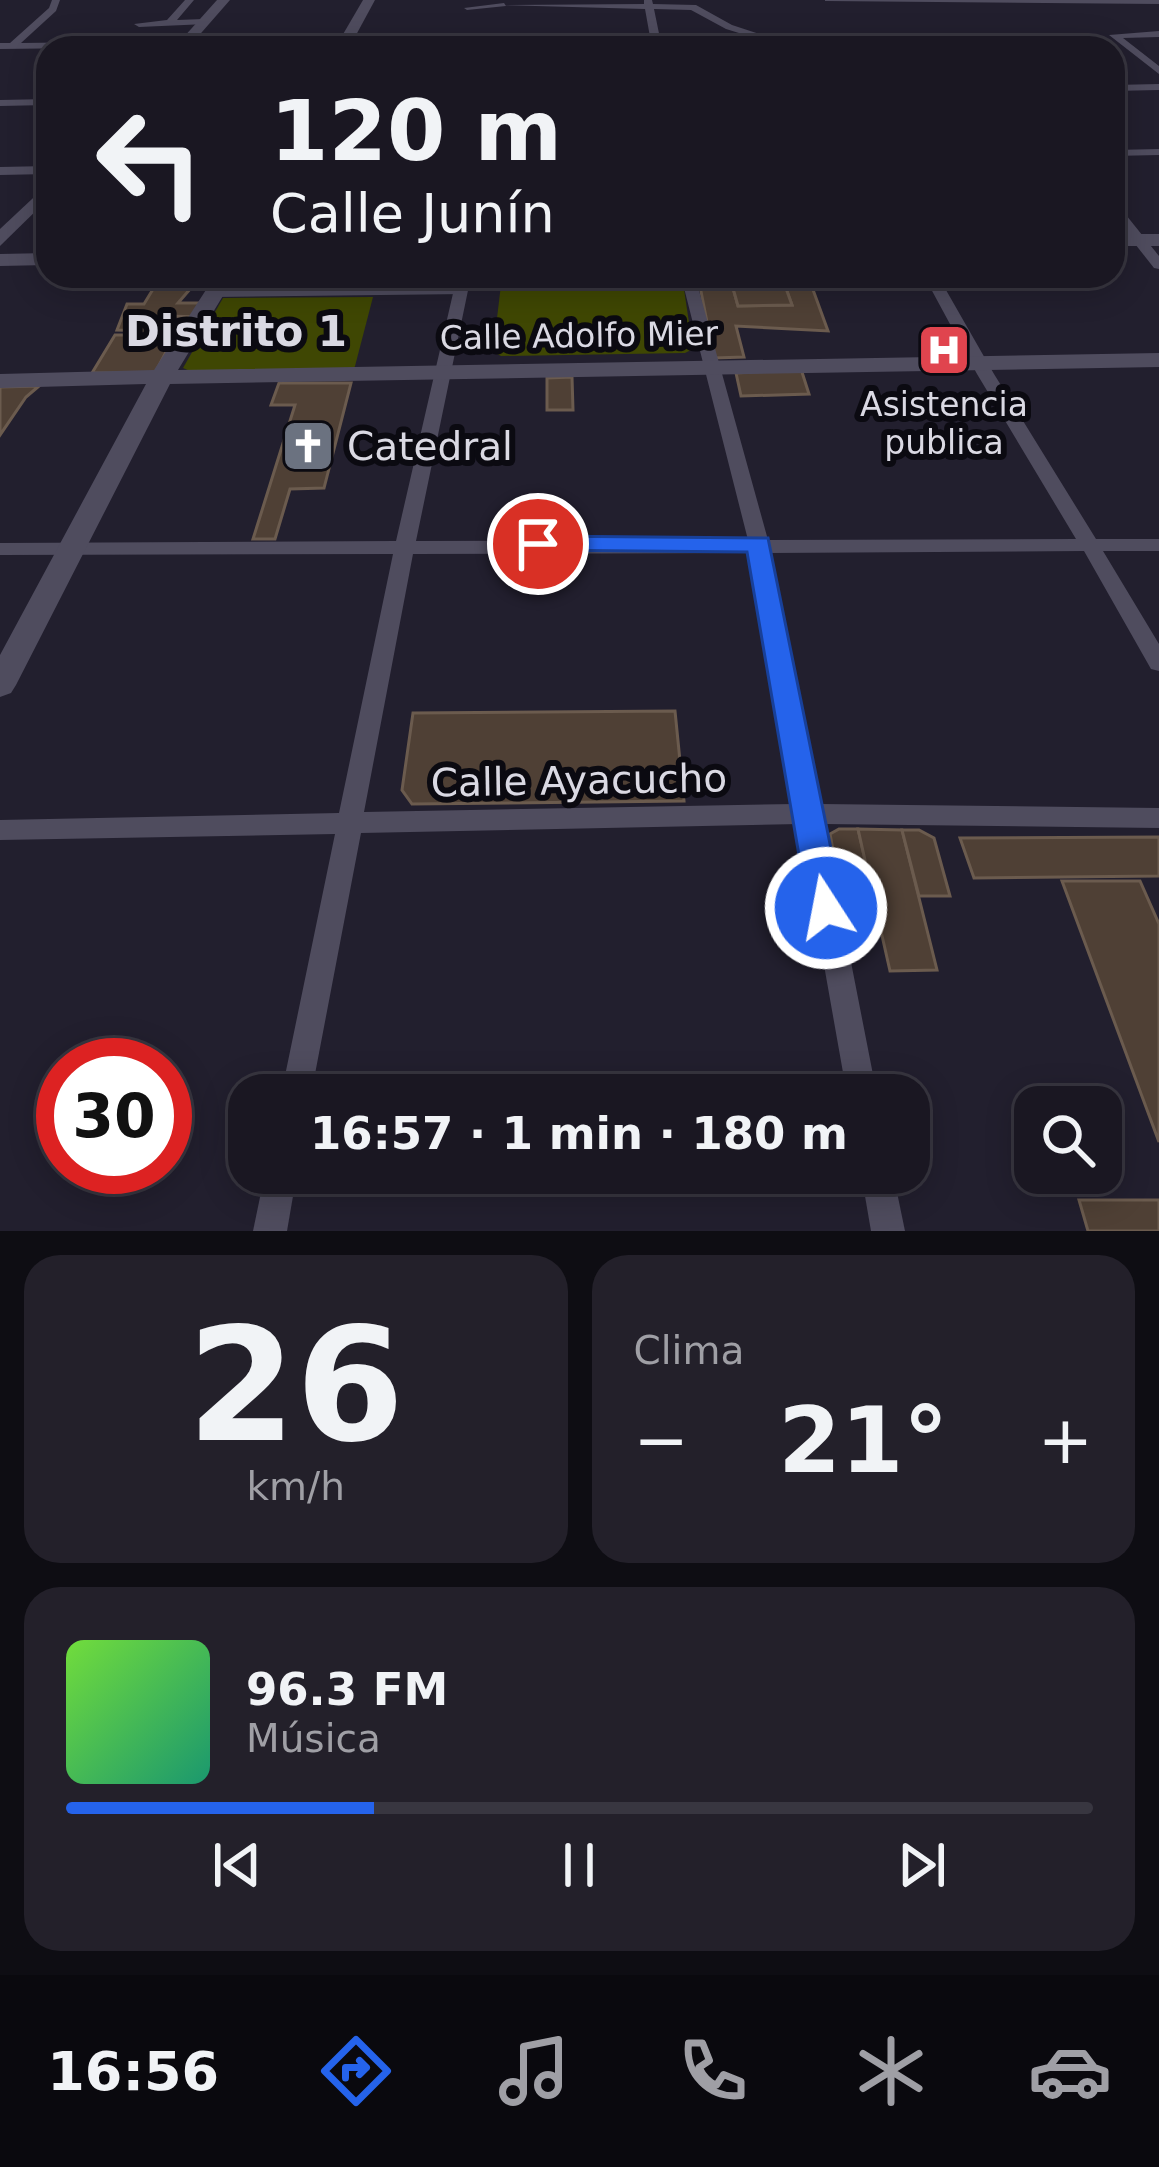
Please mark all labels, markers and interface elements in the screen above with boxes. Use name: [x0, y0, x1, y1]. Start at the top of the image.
text: 120 m: [270, 82, 562, 180]
icon: left: [72, 84, 228, 240]
text: Calle Junín: [270, 182, 555, 245]
district label: Distrito 1: [125, 307, 347, 356]
street label: Calle Adolfo Mier: [439, 314, 719, 357]
hospital icon: Asistencia publica: [916, 322, 972, 378]
place label: Asistencia publica: [860, 385, 1028, 462]
church icon: Catedral: [280, 418, 336, 474]
place label: Catedral: [347, 424, 513, 469]
pin: [487, 493, 589, 595]
icon: arrive: [505, 511, 571, 577]
street label: Calle Ayacucho: [430, 755, 728, 806]
position arrow: [763, 845, 889, 971]
speed limit sign: 30: [36, 1038, 192, 1194]
map controls: [1014, 1086, 1122, 1194]
button: search: [1014, 1086, 1122, 1194]
text: 16:57 · 1 min · 180 m: [310, 1107, 848, 1160]
text: 26: [187, 1295, 404, 1477]
text: Clima: [634, 1328, 744, 1373]
text: 21°: [778, 1388, 948, 1493]
text: −: [634, 1402, 689, 1479]
text: +: [1038, 1402, 1093, 1479]
text: km/h: [247, 1464, 345, 1509]
text: 96.3 FM: [246, 1663, 448, 1716]
text: Música: [246, 1716, 381, 1761]
icon: previous: [204, 1832, 270, 1898]
icon: pause: [546, 1832, 612, 1898]
icon: next: [889, 1832, 955, 1898]
icon: directions: [314, 2029, 398, 2113]
icon: music: [492, 2029, 576, 2113]
icon: phone: [671, 2029, 755, 2113]
icon: climate: [849, 2029, 933, 2113]
icon: car: [1028, 2029, 1112, 2113]
text: 16:56: [47, 2040, 219, 2103]

